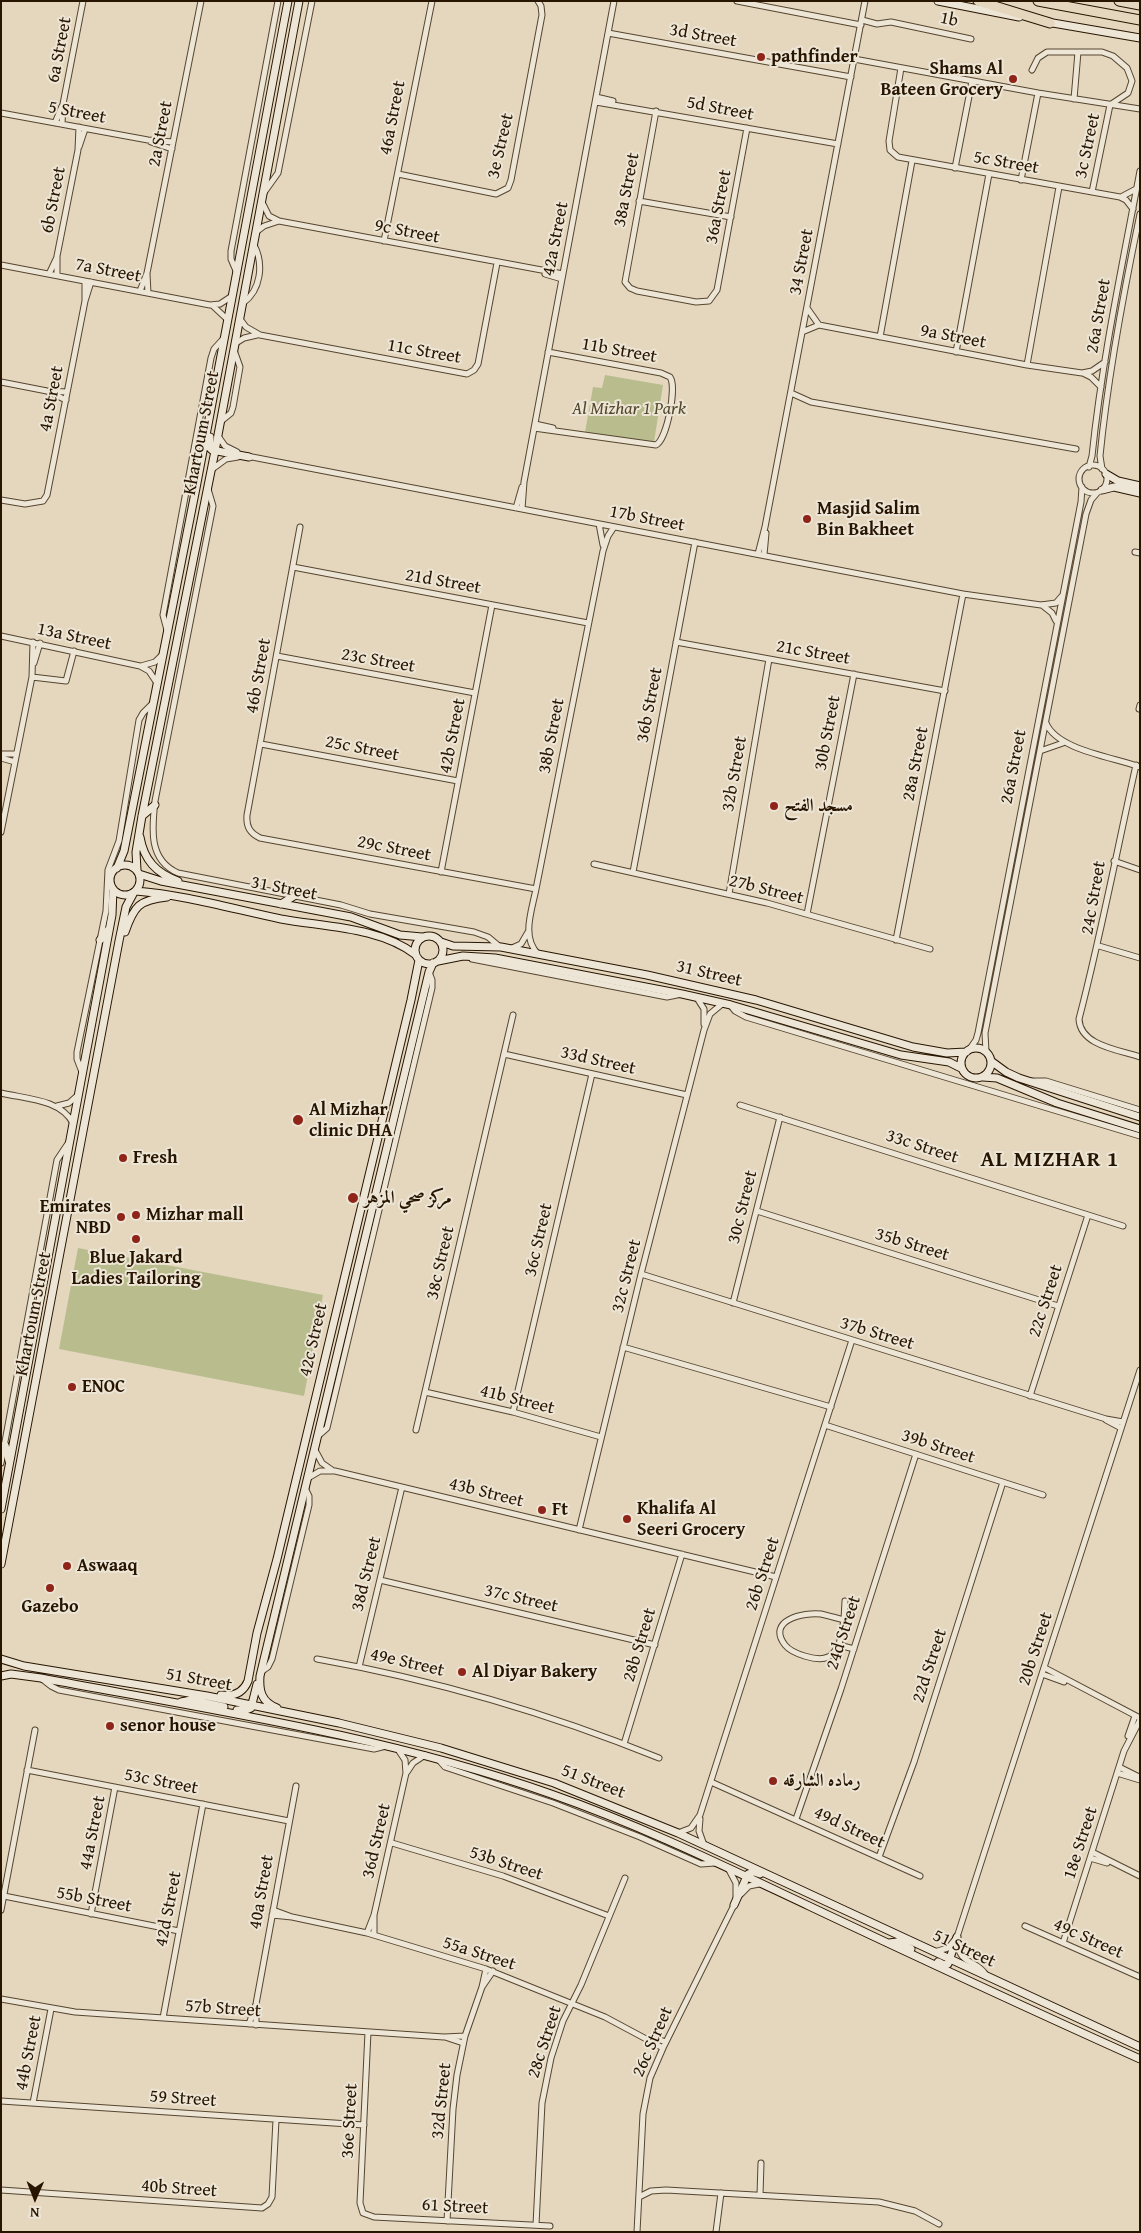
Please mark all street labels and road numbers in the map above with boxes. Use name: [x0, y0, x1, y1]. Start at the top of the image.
street label: 1b: [938, 8, 960, 32]
street label: 6a Street: [43, 15, 77, 85]
street label: 3d Street: [668, 19, 738, 53]
street label: 46a Street: [375, 79, 411, 157]
street label: 5d Street: [685, 92, 755, 126]
street label: 5 Street: [46, 97, 108, 129]
street label: 2a Street: [144, 99, 178, 169]
street label: 3e Street: [483, 111, 519, 181]
street label: 3c Street: [1071, 111, 1105, 181]
street label: 5c Street: [972, 147, 1040, 179]
street label: 38a Street: [609, 151, 645, 229]
street label: 6b Street: [37, 165, 71, 235]
street label: 36a Street: [701, 168, 737, 246]
street label: 42a Street: [538, 200, 574, 278]
street label: 9c Street: [372, 215, 442, 249]
street label: 34 Street: [785, 227, 819, 297]
street label: 7a Street: [73, 254, 143, 288]
street label: 26a Street: [1082, 277, 1116, 355]
street label: 9a Street: [918, 320, 988, 354]
street label: 11b Street: [580, 334, 658, 368]
street label: 11c Street: [385, 335, 463, 369]
street label: 4a Street: [35, 364, 69, 434]
street label: Khartoum Street: [179, 369, 225, 497]
street label: 17b Street: [608, 501, 686, 537]
street label: 21d Street: [403, 565, 483, 599]
street label: 13a Street: [35, 619, 113, 655]
street label: 21c Street: [774, 636, 852, 670]
street label: 46b Street: [242, 637, 276, 715]
street label: 23c Street: [339, 644, 417, 678]
street label: 36b Street: [632, 666, 668, 744]
street label: 30b Street: [810, 694, 846, 772]
street label: 42b Street: [435, 697, 471, 775]
street label: 38b Street: [534, 697, 570, 775]
street label: 28a Street: [898, 725, 934, 803]
street label: 26a Street: [996, 728, 1032, 806]
street label: 25c Street: [323, 731, 401, 767]
street label: 32b Street: [718, 735, 752, 813]
street label: 29c Street: [355, 831, 433, 867]
street label: 24c Street: [1077, 859, 1111, 937]
street label: 27b Street: [726, 870, 806, 910]
street label: 31 Street: [249, 872, 319, 906]
street label: 31 Street: [674, 956, 744, 992]
street label: 33d Street: [558, 1042, 638, 1080]
street label: 33c Street: [883, 1125, 961, 1169]
street label: 30c Street: [723, 1168, 763, 1246]
street label: 36c Street: [520, 1201, 558, 1279]
street label: 38c Street: [422, 1224, 460, 1302]
street label: 35b Street: [872, 1224, 952, 1266]
street label: 32c Street: [607, 1237, 647, 1315]
street label: Khartoum Street: [11, 1250, 57, 1378]
street label: 22c Street: [1024, 1262, 1068, 1340]
street label: 42c Street: [295, 1301, 333, 1379]
street label: 37b Street: [837, 1313, 917, 1355]
street label: 41b Street: [477, 1380, 557, 1420]
street label: 39b Street: [898, 1425, 978, 1469]
street label: 43b Street: [446, 1473, 526, 1513]
street label: 38d Street: [347, 1534, 387, 1614]
street label: 26b Street: [741, 1534, 785, 1614]
street label: 37c Street: [482, 1580, 560, 1618]
street label: 24d Street: [822, 1593, 866, 1673]
street label: 28b Street: [619, 1605, 661, 1685]
street label: 20b Street: [1014, 1609, 1058, 1689]
street label: 22d Street: [908, 1626, 952, 1706]
street label: 49e Street: [368, 1644, 446, 1682]
street label: 51 Street: [164, 1664, 234, 1696]
street label: 51 Street: [558, 1760, 628, 1804]
street label: 53c Street: [122, 1764, 200, 1800]
street label: 44a Street: [75, 1794, 111, 1872]
street label: 36d Street: [358, 1801, 396, 1881]
street label: 49d Street: [810, 1802, 888, 1854]
street label: 18e Street: [1059, 1804, 1103, 1882]
street label: 53b Street: [466, 1842, 546, 1886]
street label: 40a Street: [245, 1853, 279, 1931]
street label: 42d Street: [151, 1869, 187, 1949]
street label: 55b Street: [55, 1882, 133, 1918]
street label: 49c Street: [1049, 1914, 1127, 1964]
street label: 51 Street: [929, 1925, 999, 1973]
street label: 55a Street: [440, 1932, 518, 1976]
street label: 57b Street: [184, 1996, 262, 2022]
street label: 28c Street: [523, 2003, 567, 2081]
street label: 26c Street: [628, 2003, 678, 2081]
street label: 44b Street: [11, 2014, 47, 2092]
street label: 32d Street: [427, 2062, 457, 2140]
street label: 36e Street: [337, 2083, 363, 2159]
street label: 59 Street: [149, 2086, 217, 2112]
street label: 40b Street: [140, 2176, 218, 2202]
street label: 61 Street: [421, 2194, 489, 2220]

